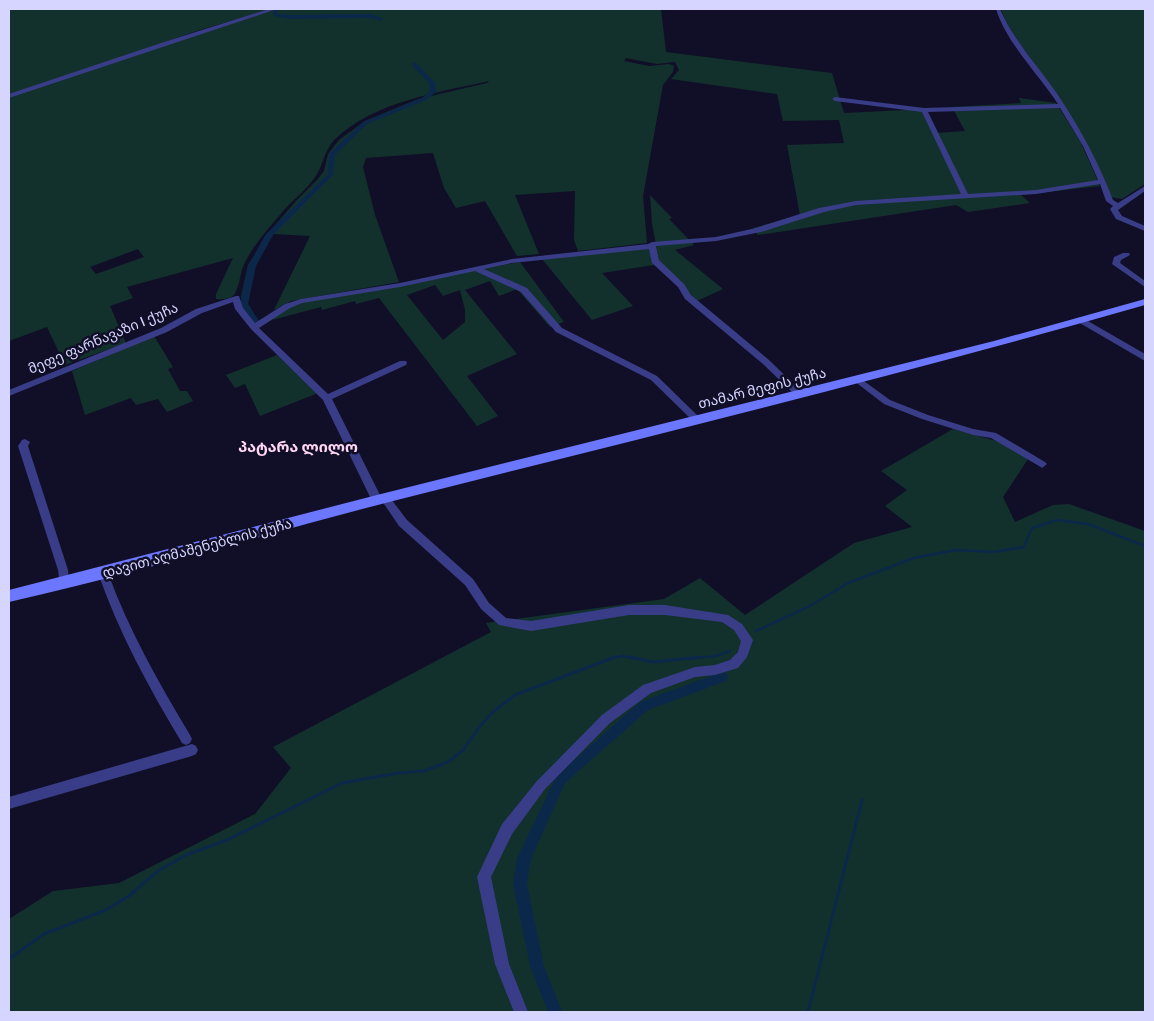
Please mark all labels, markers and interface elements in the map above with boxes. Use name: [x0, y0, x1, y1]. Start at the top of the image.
street label: მეფე ფარნავაზი I ქუჩა: [26, 299, 181, 378]
street label: თამარ მეფის ქუჩა: [696, 364, 828, 413]
district label: პატარა ლილო: [238, 438, 358, 456]
street label: დავით აღმაშენებლის ქუჩა: [101, 515, 294, 582]

